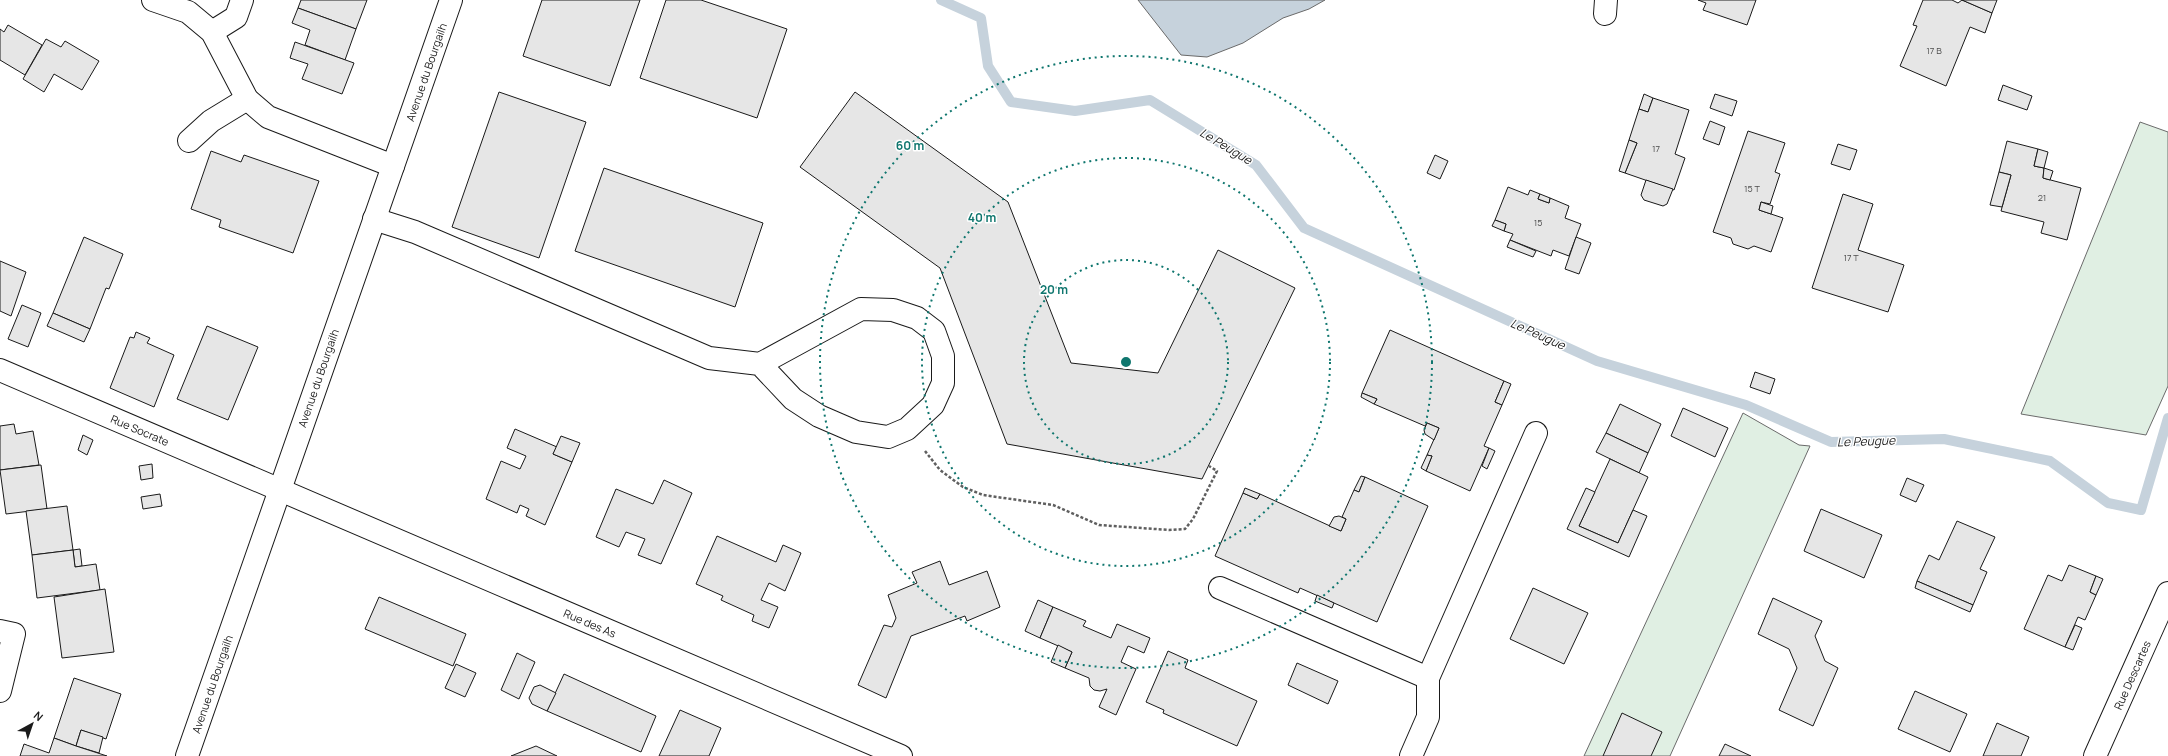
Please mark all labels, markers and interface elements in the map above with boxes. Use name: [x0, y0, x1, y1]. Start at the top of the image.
street label: Avenue du Bourgailh: [402, 21, 450, 123]
house number: 17 B: [1926, 44, 1942, 57]
water label: Le Peugue: [1197, 124, 1256, 169]
text: 60 m: [896, 137, 924, 154]
house number: 17: [1652, 142, 1660, 155]
house number: 15 T: [1744, 182, 1761, 195]
house number: 21: [2038, 191, 2046, 204]
text: 40 m: [968, 209, 996, 226]
house number: 15: [1534, 216, 1542, 229]
house number: 17 T: [1843, 251, 1859, 264]
text: 20 m: [1040, 281, 1068, 298]
water label: Le Peugue: [1508, 314, 1569, 354]
street label: Avenue du Bourgailh: [294, 327, 342, 429]
centre of rings: [1119, 355, 1133, 369]
street label: Rue Socrate: [109, 411, 172, 449]
water label: Le Peugue: [1837, 431, 1896, 451]
street label: Rue des As: [561, 605, 619, 641]
street label: Avenue du Bourgailh: [188, 633, 236, 735]
street label: Rue Descartes: [2110, 638, 2154, 712]
north arrow: [12, 704, 52, 744]
text: N: [31, 708, 47, 724]

